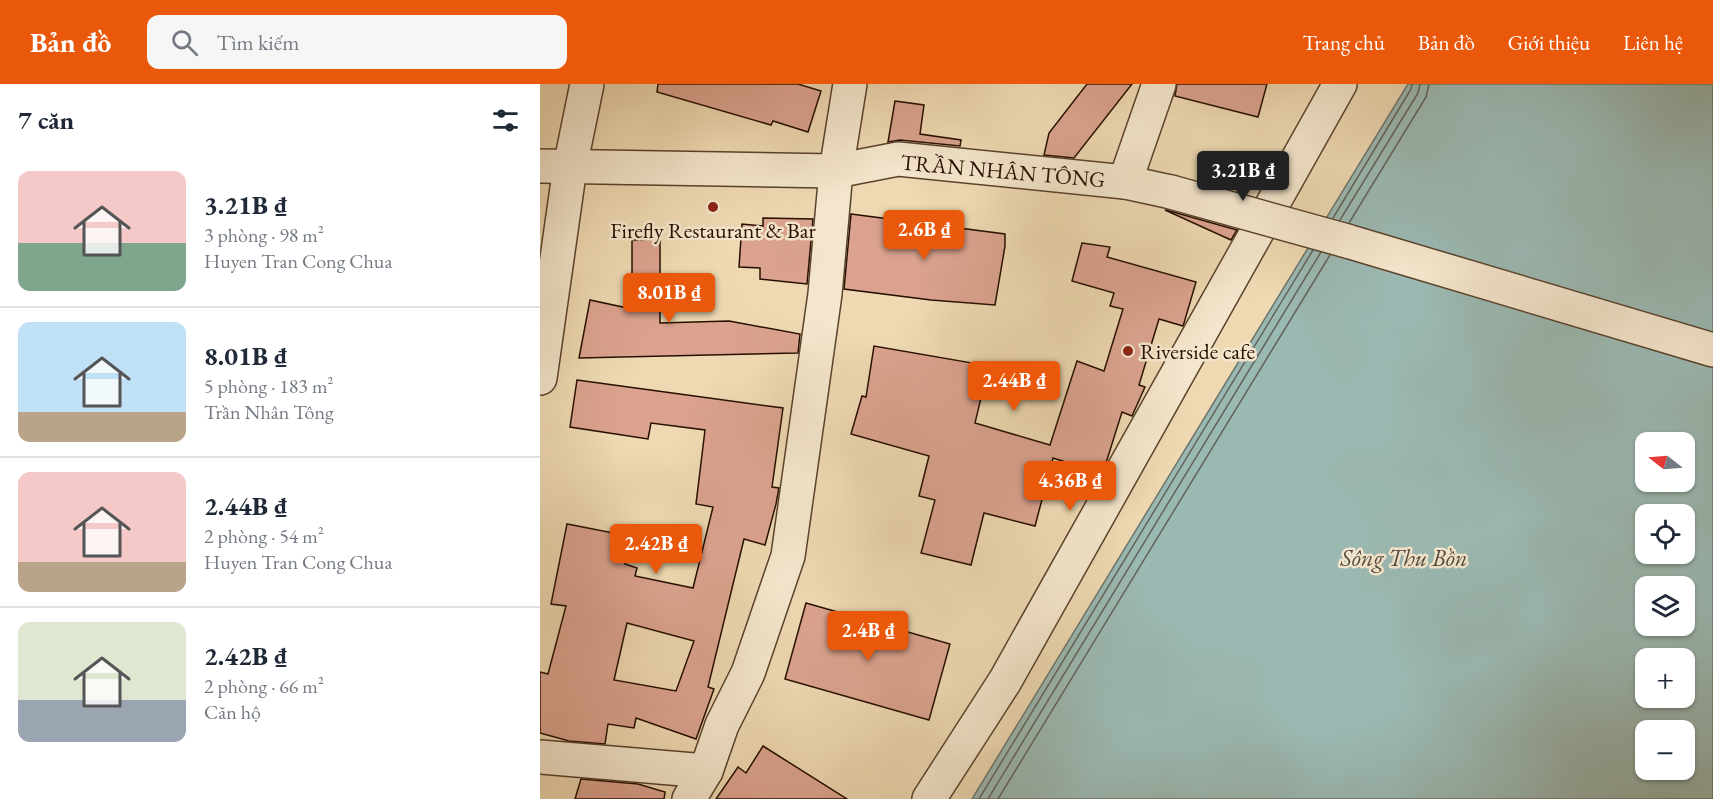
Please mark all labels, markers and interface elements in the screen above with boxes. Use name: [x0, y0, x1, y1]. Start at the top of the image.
search box: [147, 15, 567, 69]
text: Bản đồ: [30, 24, 111, 60]
icon: search: [168, 26, 201, 59]
text: Tìm kiếm: [216, 28, 299, 57]
text: Trang chủ: [1303, 29, 1385, 56]
text: Bản đồ: [1418, 29, 1475, 56]
text: Giới thiệu: [1508, 29, 1590, 56]
text: Liên hệ: [1623, 29, 1683, 56]
text: 7 căn: [18, 103, 74, 137]
icon: filters: [489, 104, 522, 137]
street label: TRẦN NHÂN TÔNG: [900, 148, 1106, 194]
pin: 3.21B ₫: [1188, 151, 1298, 202]
text: 3.21B ₫: [1211, 157, 1275, 183]
text: 3.21B ₫: [204, 188, 287, 222]
icon: home: [66, 195, 138, 267]
marker: Firefly Restaurant & Bar: [706, 200, 720, 214]
pin: 2.6B ₫: [875, 210, 973, 261]
place label: Firefly Restaurant & Bar: [610, 216, 816, 245]
text: 2.6B ₫: [897, 216, 951, 242]
text: 3 phòng · 98 m²: [204, 222, 324, 248]
text: Huyen Tran Cong Chua: [204, 248, 392, 274]
pin: 8.01B ₫: [614, 273, 724, 324]
text: 8.01B ₫: [637, 279, 701, 305]
place label: Riverside cafe: [1140, 337, 1256, 366]
text: 8.01B ₫: [204, 339, 287, 373]
marker: Riverside cafe: [1121, 344, 1135, 358]
icon: home: [66, 346, 138, 418]
pin: 2.44B ₫: [959, 361, 1069, 412]
text: 2.44B ₫: [982, 367, 1046, 393]
text: 5 phòng · 183 m²: [204, 373, 334, 399]
text: Trần Nhân Tông: [204, 399, 334, 425]
north arrow: [1635, 432, 1695, 492]
map controls: [1635, 432, 1695, 780]
pin: 4.36B ₫: [1015, 461, 1125, 512]
text: 4.36B ₫: [1038, 467, 1102, 493]
text: 2.44B ₫: [204, 489, 287, 523]
icon: home: [66, 496, 138, 568]
button: locate: [1635, 504, 1695, 564]
text: 2 phòng · 54 m²: [204, 523, 324, 549]
pin: 2.42B ₫: [601, 524, 711, 575]
text: 2.42B ₫: [624, 530, 688, 556]
water label: Sông Thu Bồn: [1340, 542, 1467, 573]
text: Huyen Tran Cong Chua: [204, 549, 392, 575]
button: layers: [1635, 576, 1695, 636]
pin: 2.4B ₫: [819, 611, 917, 662]
text: 2.4B ₫: [841, 617, 895, 643]
text: 2.42B ₫: [204, 639, 287, 673]
icon: home: [66, 646, 138, 718]
button: +: [1635, 648, 1695, 708]
text: 2 phòng · 66 m²: [204, 673, 324, 699]
text: Căn hộ: [204, 699, 261, 725]
button: −: [1635, 720, 1695, 780]

